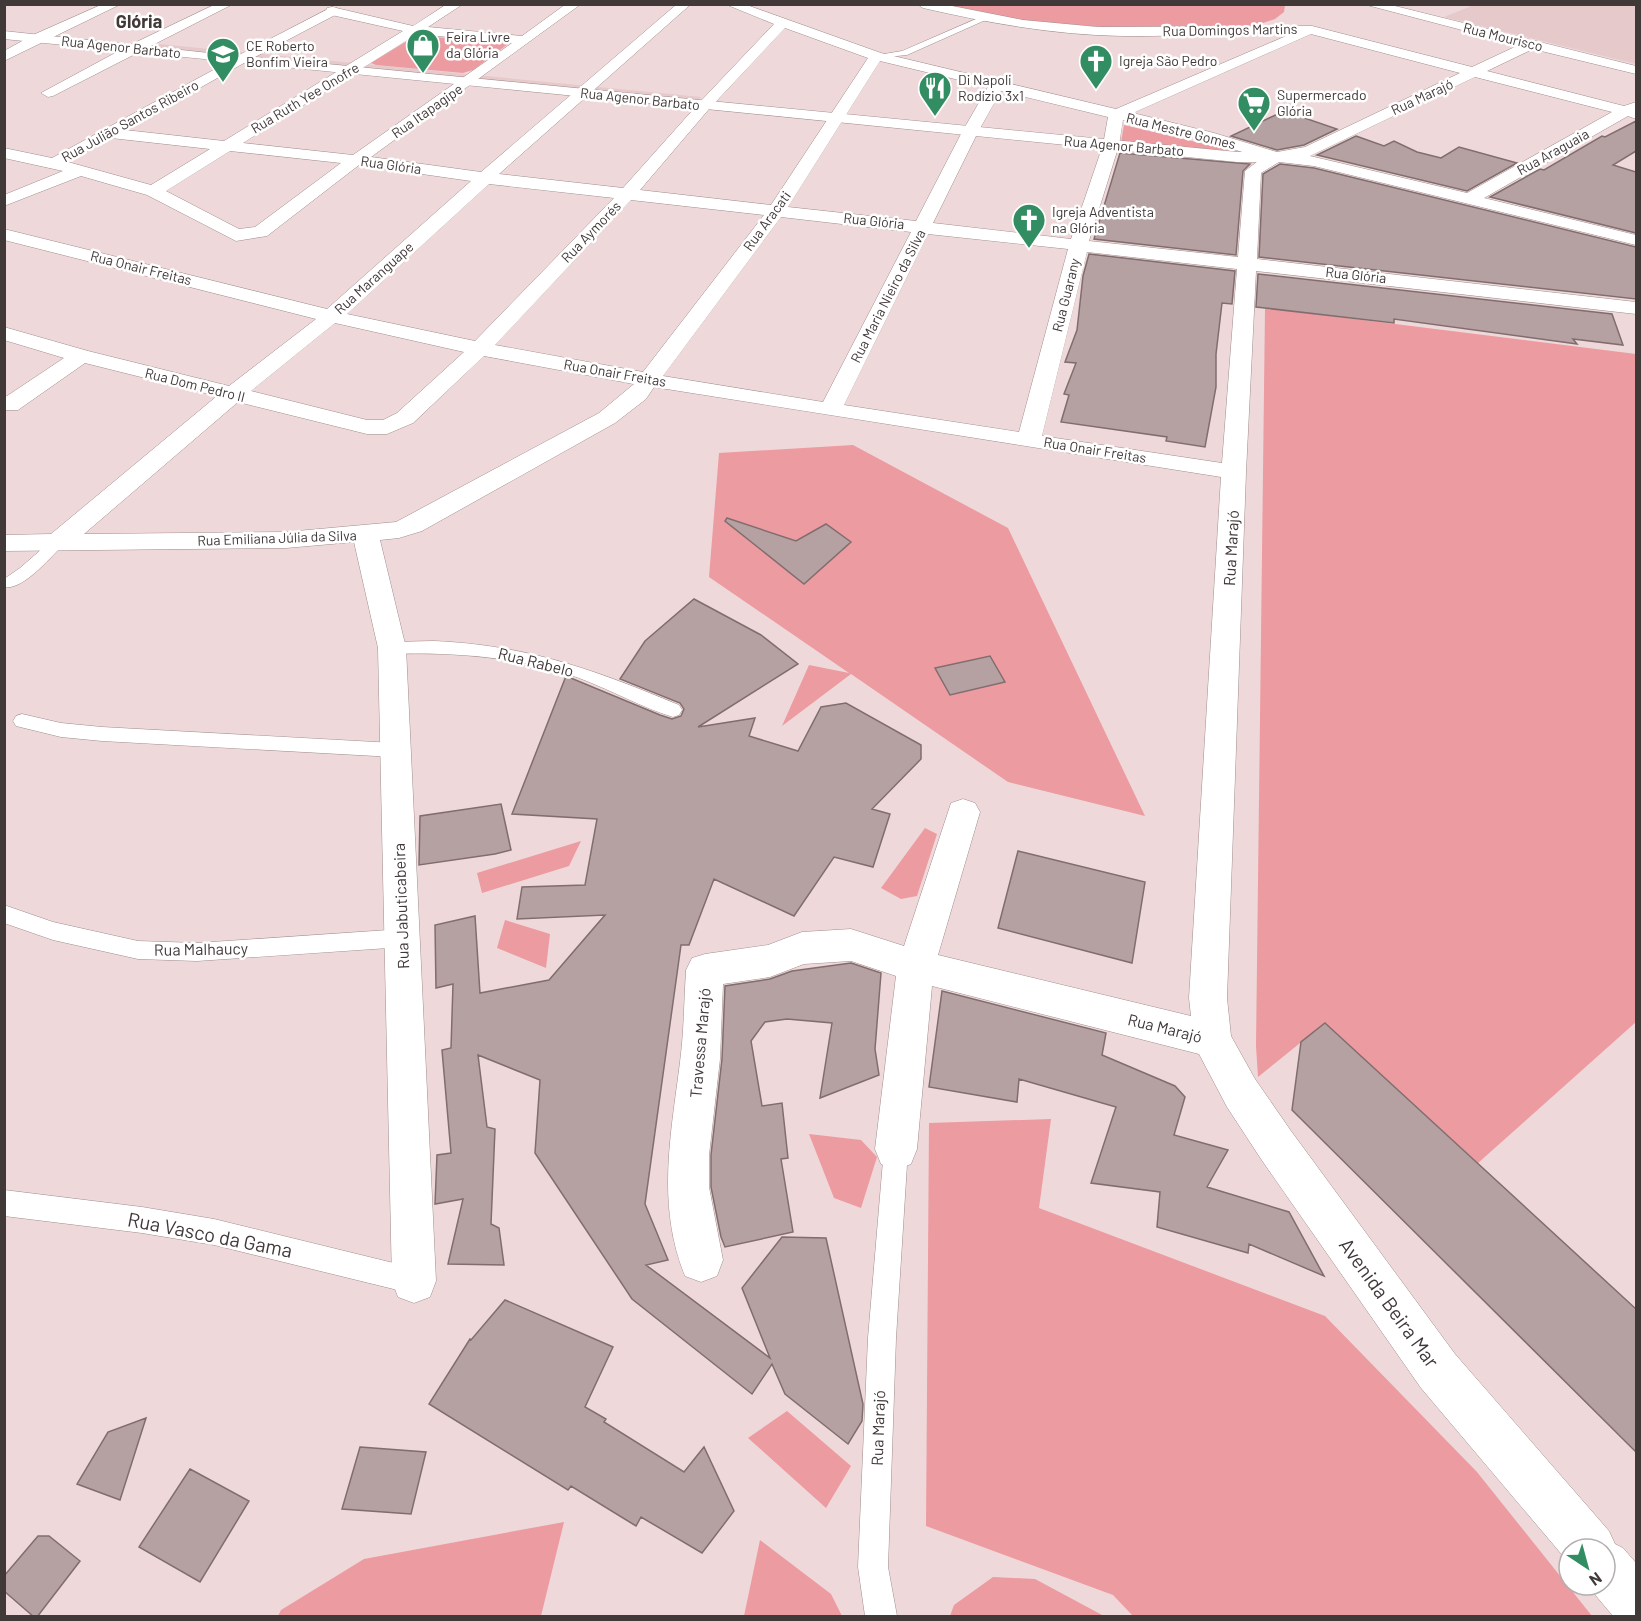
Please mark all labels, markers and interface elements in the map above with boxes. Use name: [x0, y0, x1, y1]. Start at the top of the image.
district label: Glória: [116, 10, 162, 32]
street label: Rua Mourisco: [1462, 18, 1545, 55]
street label: Rua Domingos Martins: [1162, 20, 1298, 39]
shop icon: Feira Livre da Glória: [405, 27, 441, 74]
place label: Feira Livre da Glória: [446, 28, 510, 61]
street label: Rua Agenor Barbato: [60, 32, 182, 61]
school or university icon: CE Roberto Bonfim Vieira: [205, 36, 241, 83]
place label: CE Roberto Bonfim Vieira: [246, 37, 328, 70]
church icon: Igreja São Pedro: [1078, 43, 1114, 90]
place label: Igreja São Pedro: [1119, 52, 1217, 69]
street label: Rua Ruth Yee Onofre: [247, 58, 362, 137]
restaurant icon: Di Napoli Rodízio 3x1: [917, 70, 953, 117]
place label: Di Napoli Rodízio 3x1: [958, 71, 1024, 104]
street label: Rua Marajó: [1388, 75, 1455, 118]
street label: Rua Julião Santos Ribeiro: [58, 76, 201, 165]
street label: Rua Itapagipe: [388, 80, 466, 141]
street label: Rua Agenor Barbato: [579, 84, 701, 113]
supermarket icon: Supermercado Glória: [1236, 85, 1272, 132]
place label: Supermercado Glória: [1277, 86, 1367, 119]
street label: Rua Mestre Gomes: [1125, 109, 1238, 152]
street label: Rua Araguaia: [1514, 125, 1592, 178]
street label: Rua Agenor Barbato: [1063, 132, 1185, 159]
street label: Rua Glória: [360, 152, 423, 177]
street label: Rua Aracati: [739, 187, 794, 254]
street label: Rua Aymorés: [557, 197, 624, 266]
church icon: Igreja Adventista na Glória: [1011, 202, 1047, 249]
place label: Igreja Adventista na Glória: [1052, 203, 1154, 236]
street label: Rua Glória: [843, 209, 905, 232]
street label: Rua Maria Nieiro da Silva: [846, 226, 929, 365]
street label: Rua Maranguape: [331, 238, 417, 317]
street label: Rua Onair Freitas: [89, 247, 194, 288]
street label: Rua Guarany: [1048, 256, 1083, 334]
street label: Rua Glória: [1325, 263, 1387, 286]
street label: Rua Onair Freitas: [563, 355, 668, 390]
street label: Rua Dom Pedro II: [143, 364, 247, 405]
street label: Rua Onair Freitas: [1043, 433, 1148, 466]
street label: Rua Marajó: [1219, 510, 1242, 586]
street label: Rua Emiliana Júlia da Silva: [197, 526, 357, 549]
street label: Rua Rabelo: [496, 643, 576, 680]
street label: Rua Jabuticabeira: [389, 843, 412, 969]
street label: Rua Malhaucy: [154, 938, 249, 959]
street label: Travessa Marajó: [685, 987, 714, 1099]
street label: Rua Marajó: [1126, 1009, 1204, 1046]
street label: Rua Vasco da Gama: [126, 1206, 295, 1262]
street label: Avenida Beira Mar: [1335, 1233, 1445, 1372]
street label: Rua Marajó: [867, 1390, 888, 1466]
north arrow: [1557, 1537, 1617, 1597]
text: N: [1586, 1569, 1606, 1590]

